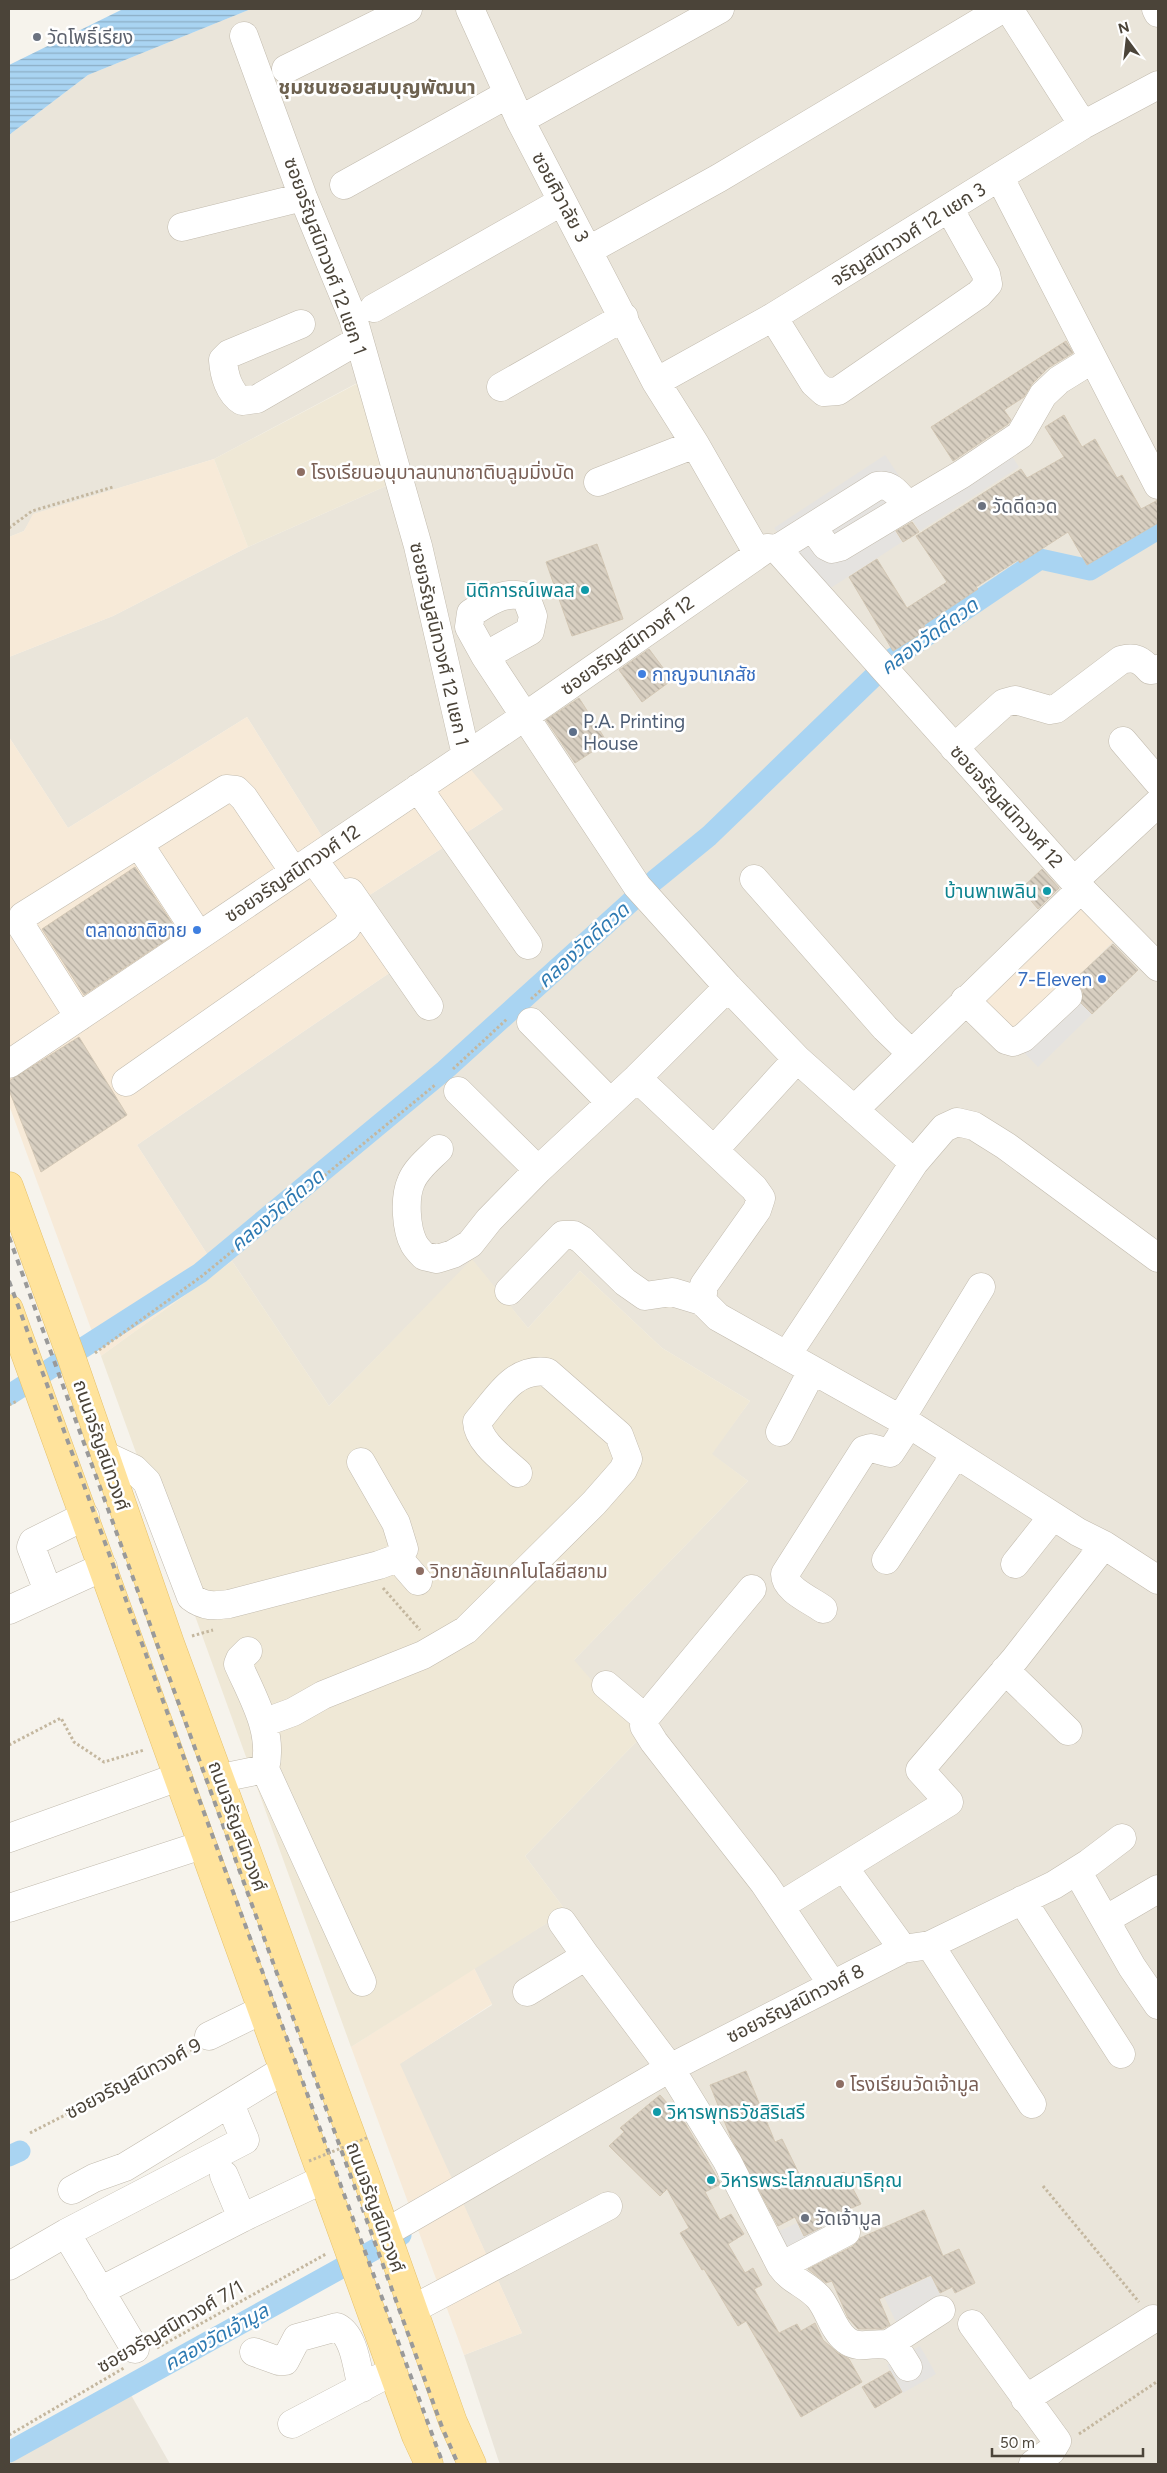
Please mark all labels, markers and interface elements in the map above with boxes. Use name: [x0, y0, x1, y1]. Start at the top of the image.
north arrow: [1102, 15, 1152, 65]
text: N: [1116, 18, 1131, 38]
place label: วัดโพธิ์เรียง: [47, 26, 133, 49]
marker: วัดโพธิ์เรียง: [31, 31, 43, 43]
district label: ชุมชนซอยสมบุญพัฒนา: [278, 75, 476, 99]
street label: ซอยศิวาลัย 3: [527, 148, 594, 246]
street label: ซอยจรัญสนิทวงศ์ 12 แยก 1: [279, 154, 372, 358]
street label: จรัญสนิทวงศ์ 12 แยก 3: [827, 178, 990, 291]
place label: โรงเรียนอนุบาลนานาชาติบลูมมิ่งบัด: [311, 460, 574, 485]
marker: โรงเรียนอนุบาลนานาชาติบลูมมิ่งบัด: [295, 466, 307, 478]
place label: วัดดีดวด: [992, 495, 1058, 518]
marker: วัดดีดวด: [976, 500, 988, 512]
street label: ซอยจรัญสนิทวงศ์ 12 แยก 1: [405, 540, 474, 748]
place label: นิติการณ์เพลส: [465, 579, 575, 602]
marker: นิติการณ์เพลส: [579, 584, 591, 596]
street label: ซอยจรัญสนิทวงศ์ 12: [556, 591, 699, 700]
water label: คลองวัดดีดวด: [875, 592, 983, 679]
place label: กาญจนาเภสัช: [652, 663, 756, 686]
marker: กาญจนาเภสัช: [636, 668, 648, 680]
place label: P.A. Printing House: [583, 710, 685, 755]
marker: P.A. Printing House: [567, 726, 579, 738]
street label: ซอยจรัญสนิทวงศ์ 12: [945, 740, 1068, 873]
street label: ซอยจรัญสนิทวงศ์ 12: [220, 820, 364, 927]
place label: บ้านพาเพลิน: [944, 880, 1037, 903]
marker: บ้านพาเพลิน: [1041, 885, 1053, 897]
water label: คลองวัดดีดวด: [532, 897, 634, 992]
place label: ตลาดชาติชาย: [85, 919, 187, 942]
marker: ตลาดชาติชาย: [191, 924, 203, 936]
place label: 7-Eleven: [1018, 968, 1092, 991]
marker: 7-Eleven: [1096, 973, 1108, 985]
water label: คลองวัดดีดวด: [225, 1163, 329, 1256]
street label: ถนนจรัญสนิทวงศ์: [68, 1377, 135, 1514]
place label: วิทยาลัยเทคโนโลยีสยาม: [430, 1560, 608, 1583]
marker: วิทยาลัยเทคโนโลยีสยาม: [414, 1565, 426, 1577]
street label: ถนนจรัญสนิทวงศ์: [203, 1758, 272, 1894]
street label: ซอยจรัญสนิทวงศ์ 8: [723, 1959, 868, 2048]
street label: ซอยจรัญสนิทวงศ์ 9: [61, 2033, 205, 2124]
place label: โรงเรียนวัดเจ้ามูล: [850, 2073, 979, 2097]
marker: โรงเรียนวัดเจ้ามูล: [834, 2078, 846, 2090]
place label: วิหารพุทธวัชสิริเสรี: [667, 2101, 805, 2124]
marker: วิหารพุทธวัชสิริเสรี: [651, 2106, 663, 2118]
street label: ถนนจรัญสนิทวงศ์: [341, 2139, 410, 2275]
place label: วิหารพระโสภณสมาธิคุณ: [721, 2169, 902, 2192]
marker: วิหารพระโสภณสมาธิคุณ: [705, 2174, 717, 2186]
place label: วัดเจ้ามูล: [815, 2207, 881, 2231]
marker: วัดเจ้ามูล: [799, 2212, 811, 2224]
street label: ซอยจรัญสนิทวงศ์ 7/1: [93, 2275, 248, 2378]
water label: คลองวัดเจ้ามูล: [160, 2298, 273, 2376]
scale bar: [992, 2426, 1143, 2458]
text: 50 m: [1000, 2434, 1035, 2452]

